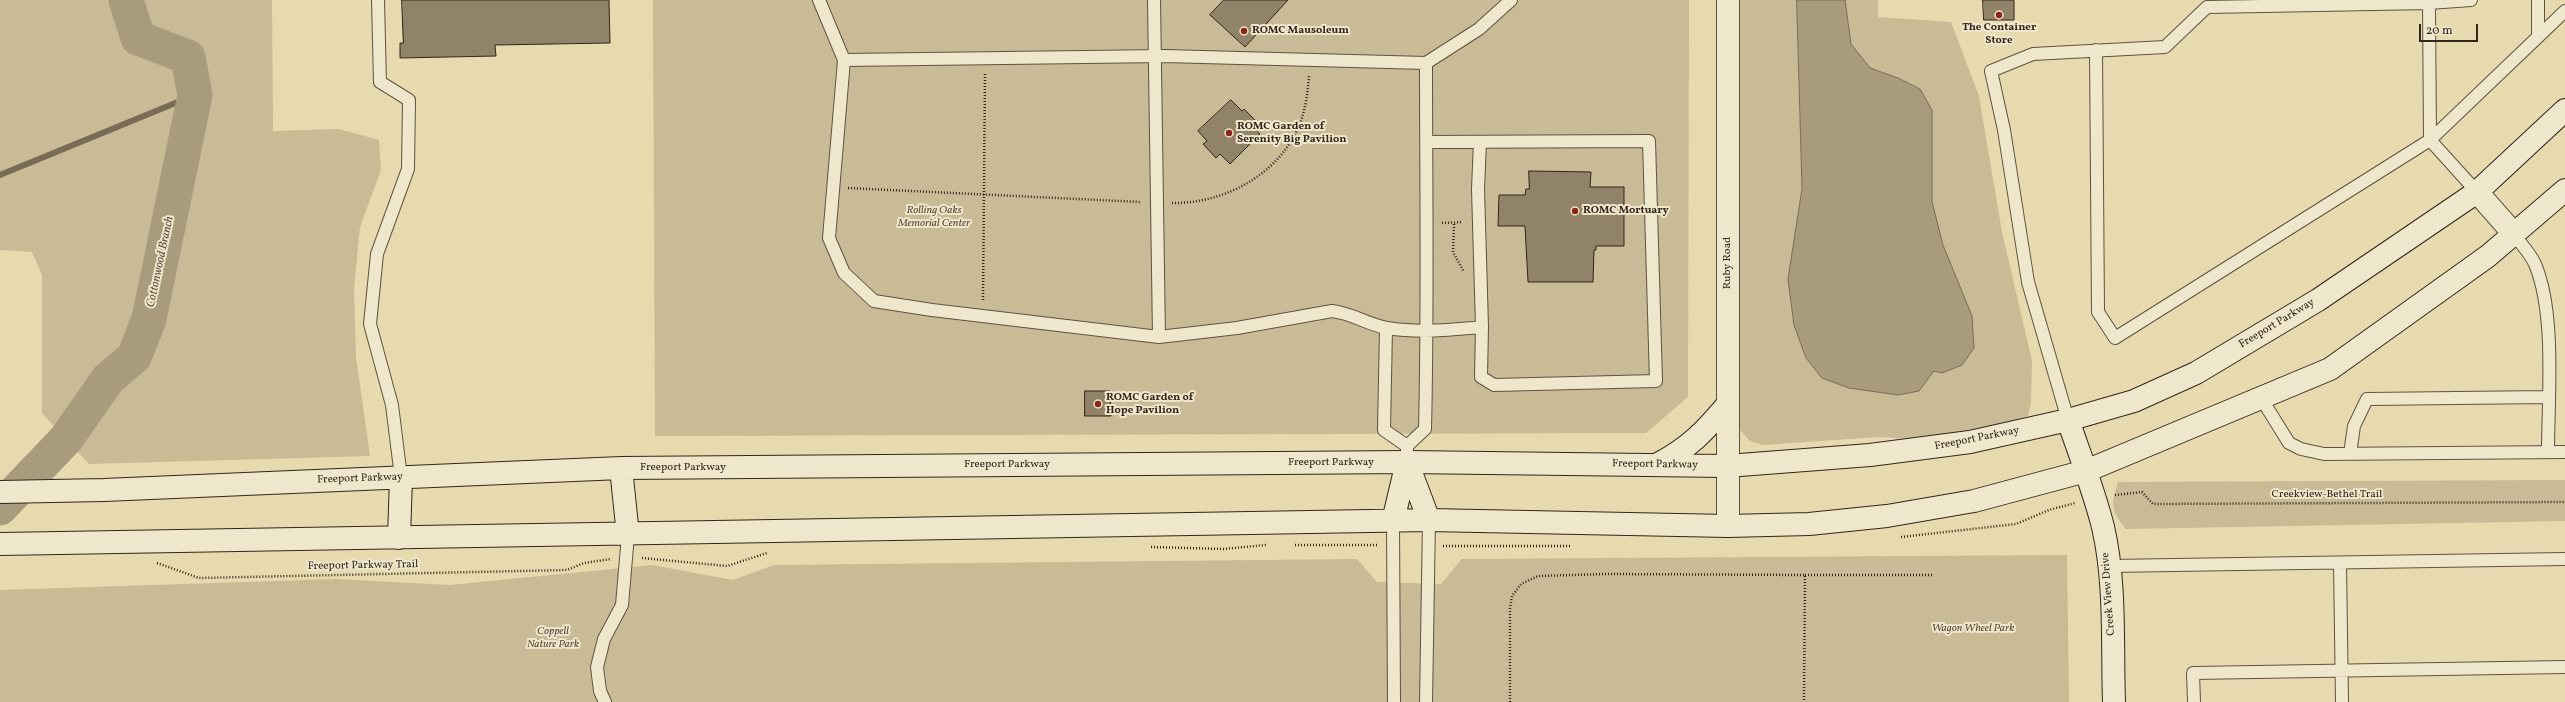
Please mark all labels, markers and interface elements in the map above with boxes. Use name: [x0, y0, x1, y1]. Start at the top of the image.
marker: The Container Store: [1994, 10, 2004, 20]
scale bar: [2421, 16, 2480, 42]
place label: The Container Store: [1962, 21, 2036, 47]
text: 20 m: [2426, 23, 2453, 39]
place label: ROMC Mausoleum: [1252, 24, 1349, 38]
marker: ROMC Mausoleum: [1239, 26, 1249, 36]
place label: ROMC Garden of Serenity Big Pavilion: [1237, 120, 1346, 146]
marker: ROMC Garden of Serenity Big Pavilion: [1224, 128, 1234, 138]
park label: Rolling Oaks Memorial Center: [898, 204, 970, 230]
place label: ROMC Mortuary: [1583, 204, 1669, 218]
marker: ROMC Mortuary: [1570, 206, 1580, 216]
water label: Cottonwood Branch: [144, 215, 178, 309]
street label: Ruby Road: [1721, 237, 1735, 289]
street label: Freeport Parkway: [2237, 296, 2317, 352]
place label: ROMC Garden of Hope Pavilion: [1106, 391, 1193, 417]
marker: ROMC Garden of Hope Pavilion: [1093, 399, 1103, 409]
street label: Freeport Parkway: [1934, 424, 2020, 454]
street label: Freeport Parkway: [1288, 456, 1374, 470]
street label: Freeport Parkway: [964, 458, 1050, 472]
street label: Freeport Parkway: [1612, 458, 1698, 472]
street label: Freeport Parkway: [640, 461, 726, 475]
street label: Freeport Parkway: [317, 471, 403, 487]
street label: Creekview-Bethel Trail: [2272, 488, 2382, 502]
street label: Creek View Drive: [2100, 552, 2118, 636]
street label: Freeport Parkway Trail: [308, 558, 418, 574]
park label: Wagon Wheel Park: [1932, 622, 2014, 636]
park label: Coppell Nature Park: [527, 625, 579, 651]

